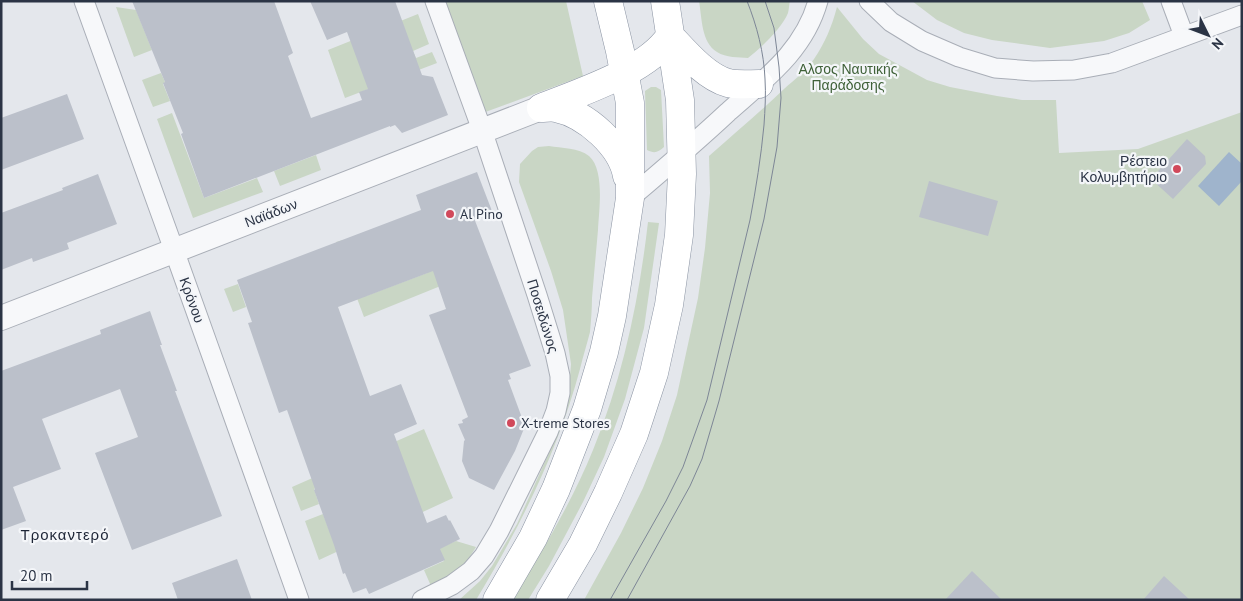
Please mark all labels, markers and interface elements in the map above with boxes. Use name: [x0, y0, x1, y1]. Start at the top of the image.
north arrow: [1183, 10, 1233, 60]
text: N: [1208, 34, 1227, 53]
park label: Αλσος Ναυτικής Παράδοσης: [798, 60, 898, 94]
place label: Ρέστειο Κολυμβητήριο: [1080, 152, 1167, 186]
marker: Ρέστειο Κολυμβητήριο: [1171, 163, 1183, 175]
street label: Ναϊάδων: [242, 195, 300, 231]
place label: Al Pino: [460, 205, 503, 223]
marker: Al Pino: [444, 208, 456, 220]
street label: Κρόνου: [175, 275, 209, 325]
street label: Ποσειδώνος: [523, 277, 563, 355]
place label: X-treme Stores: [521, 414, 610, 432]
marker: X-treme Stores: [505, 417, 517, 429]
district label: Τροκαντερό: [20, 525, 110, 544]
scale bar: [12, 558, 88, 590]
text: 20 m: [20, 566, 53, 585]

